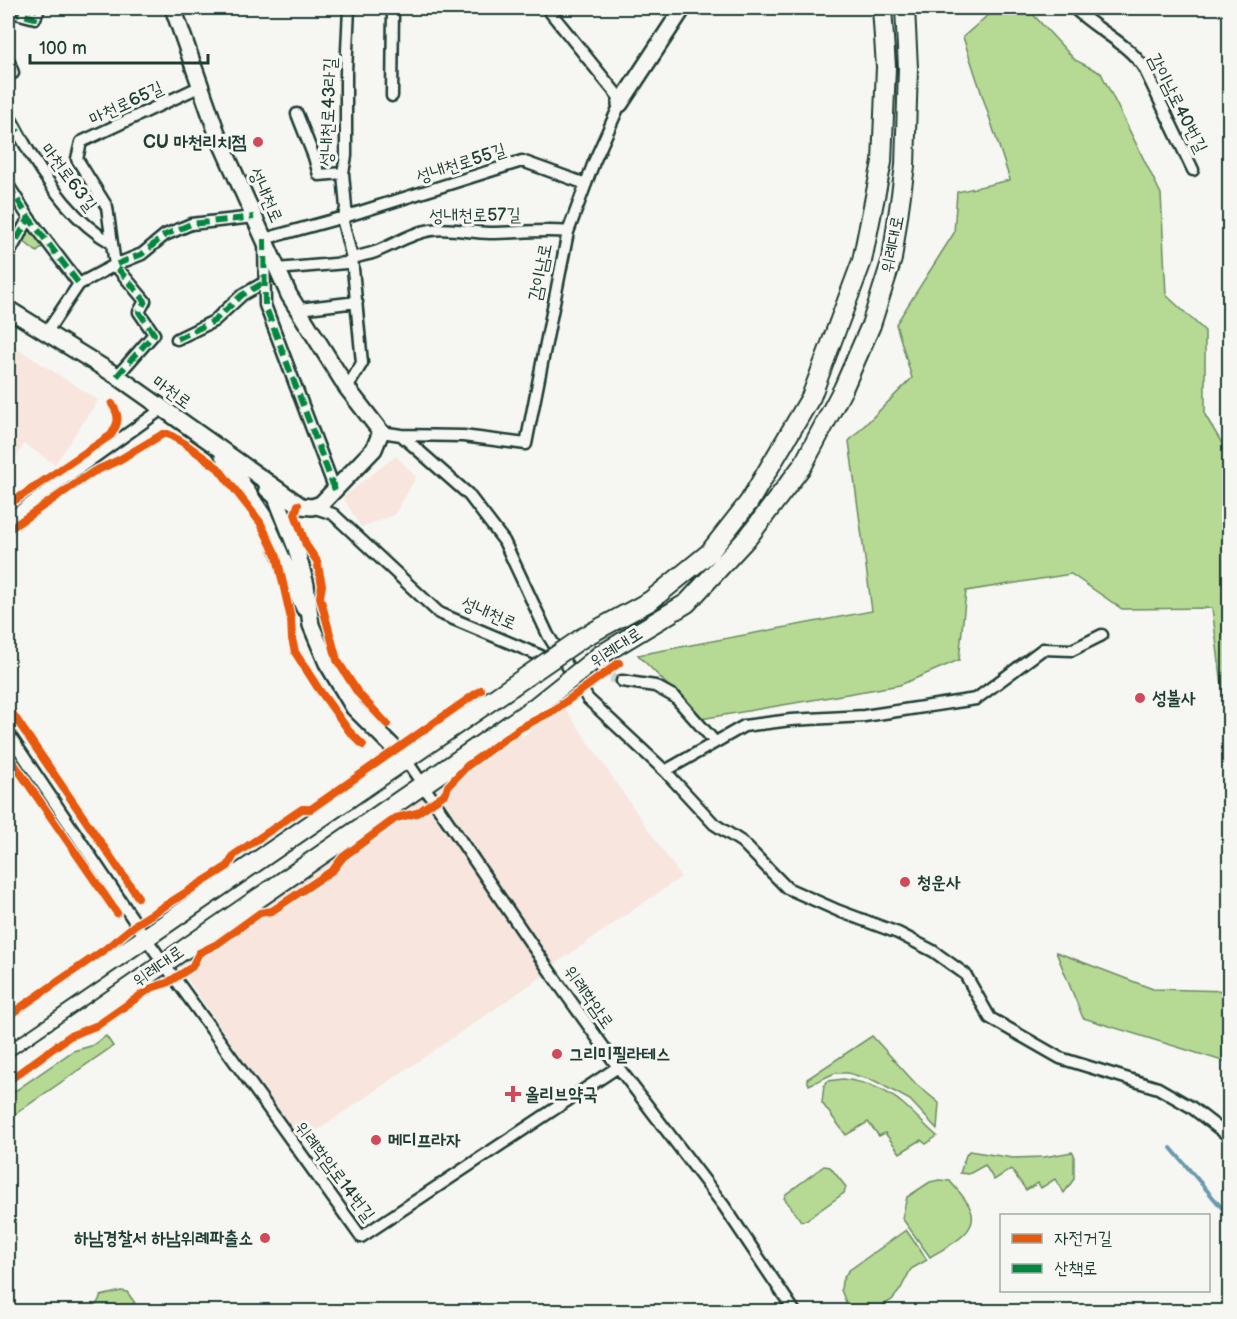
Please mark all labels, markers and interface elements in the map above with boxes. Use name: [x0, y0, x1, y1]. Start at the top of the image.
scale bar: [30, 27, 208, 65]
text: 100 m: [39, 38, 87, 59]
street label: 감이남로40번길: [1144, 50, 1212, 157]
street label: 성내천로43라길: [316, 57, 341, 167]
street label: 마천로65길: [86, 77, 167, 130]
place label: CU 마천리치점: [143, 132, 247, 153]
marker: CU 마천리치점: [251, 135, 265, 149]
street label: 마천로63길: [36, 139, 101, 216]
street label: 성내천로55길: [414, 139, 509, 188]
street label: 성내천로: [244, 164, 287, 226]
street label: 성내천로57길: [429, 204, 521, 227]
street label: 위례대로: [877, 214, 908, 275]
street label: 감이남로: [525, 242, 556, 303]
street label: 마천로: [148, 371, 195, 414]
street label: 성내천로: [458, 592, 520, 634]
street label: 위례대로: [586, 623, 646, 672]
place label: 성불사: [1152, 688, 1196, 709]
marker: 성불사: [1133, 691, 1147, 705]
place label: 청운사: [917, 872, 961, 893]
marker: 청운사: [898, 875, 912, 889]
street label: 위례대로: [129, 941, 188, 992]
street label: 위례학암로: [559, 962, 618, 1033]
place label: 그리미필라테스: [569, 1044, 670, 1065]
marker: 그리미필라테스: [550, 1047, 564, 1061]
place label: 올리브약국: [525, 1084, 597, 1105]
marker: 올리브약국: [506, 1087, 520, 1101]
street label: 위례학암로14번길: [290, 1117, 379, 1226]
place label: 메디프라자: [388, 1130, 461, 1151]
marker: 메디프라자: [369, 1133, 383, 1147]
legend: [1000, 1214, 1210, 1292]
place label: 하남경찰서 하남위례파출소: [74, 1228, 253, 1249]
text: 자전거길: [1054, 1228, 1112, 1249]
marker: 하남경찰서 하남위례파출소: [258, 1231, 272, 1245]
text: 산책로: [1054, 1258, 1097, 1279]

